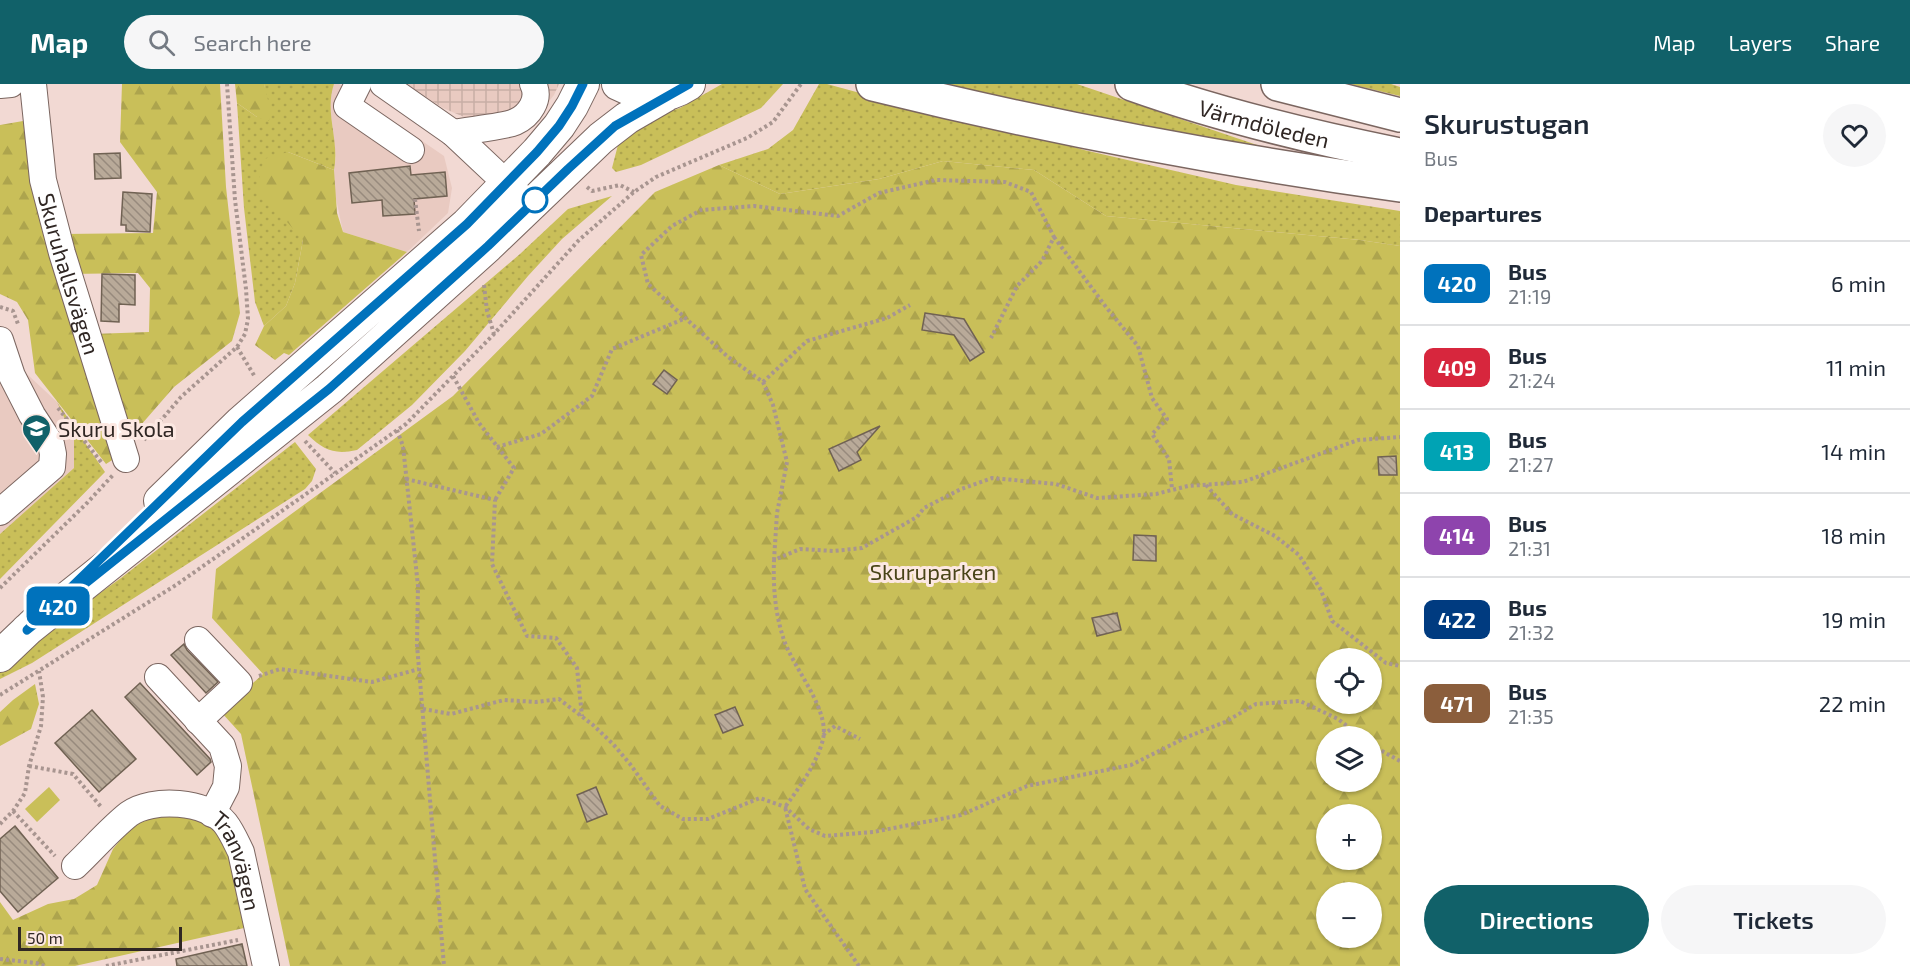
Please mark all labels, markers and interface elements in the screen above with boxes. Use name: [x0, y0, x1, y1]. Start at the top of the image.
search box: [124, 15, 544, 69]
text: Map: [30, 25, 88, 59]
icon: search: [145, 26, 178, 59]
text: Search here: [193, 29, 312, 55]
text: Map: [1653, 30, 1695, 55]
text: Layers: [1728, 30, 1792, 55]
text: Share: [1825, 30, 1880, 55]
street label: Värmdöleden: [1196, 94, 1332, 153]
button: heart: [1823, 104, 1886, 167]
text: Skurustugan: [1424, 106, 1590, 140]
text: Bus: [1424, 146, 1458, 170]
unlabelled marker: [522, 187, 548, 213]
street label: Skuruhallsvägen: [34, 190, 106, 358]
text: Departures: [1424, 200, 1542, 226]
text: Bus: [1508, 258, 1547, 284]
text: 6 min: [1831, 270, 1886, 296]
text: 420: [1438, 271, 1476, 296]
text: 21:19: [1508, 284, 1551, 308]
text: Bus: [1508, 342, 1547, 368]
text: 11 min: [1826, 354, 1886, 380]
text: 409: [1437, 355, 1477, 380]
text: 21:24: [1508, 368, 1555, 392]
school or university icon: Skuru Skola: [21, 412, 53, 454]
place label: Skuru Skola: [58, 415, 175, 441]
text: Bus: [1508, 426, 1547, 452]
text: 14 min: [1821, 438, 1886, 464]
text: 413: [1440, 439, 1474, 464]
text: 21:27: [1508, 452, 1553, 476]
text: Bus: [1508, 510, 1547, 536]
text: 18 min: [1821, 522, 1886, 548]
text: 414: [1439, 523, 1475, 548]
text: 21:31: [1508, 536, 1551, 560]
park label: Skuruparken: [870, 558, 996, 584]
line badge: 420: [23, 586, 92, 626]
text: 420: [39, 594, 77, 619]
text: Bus: [1508, 594, 1547, 620]
text: 19 min: [1822, 606, 1886, 632]
text: 422: [1438, 607, 1476, 632]
text: 21:32: [1508, 620, 1554, 644]
map controls: [1316, 648, 1382, 948]
button: locate: [1316, 648, 1382, 714]
text: Bus: [1508, 678, 1547, 704]
text: 22 min: [1819, 690, 1886, 716]
text: 471: [1440, 691, 1474, 716]
text: 21:35: [1508, 704, 1554, 728]
button: layers: [1316, 726, 1382, 792]
button: +: [1316, 804, 1382, 870]
street label: Tranvägen: [208, 805, 266, 913]
button: −: [1316, 882, 1382, 948]
button: Directions: [1424, 885, 1649, 954]
button: Tickets: [1661, 885, 1886, 954]
scale bar: [18, 924, 182, 952]
text: 50 m: [27, 928, 63, 947]

